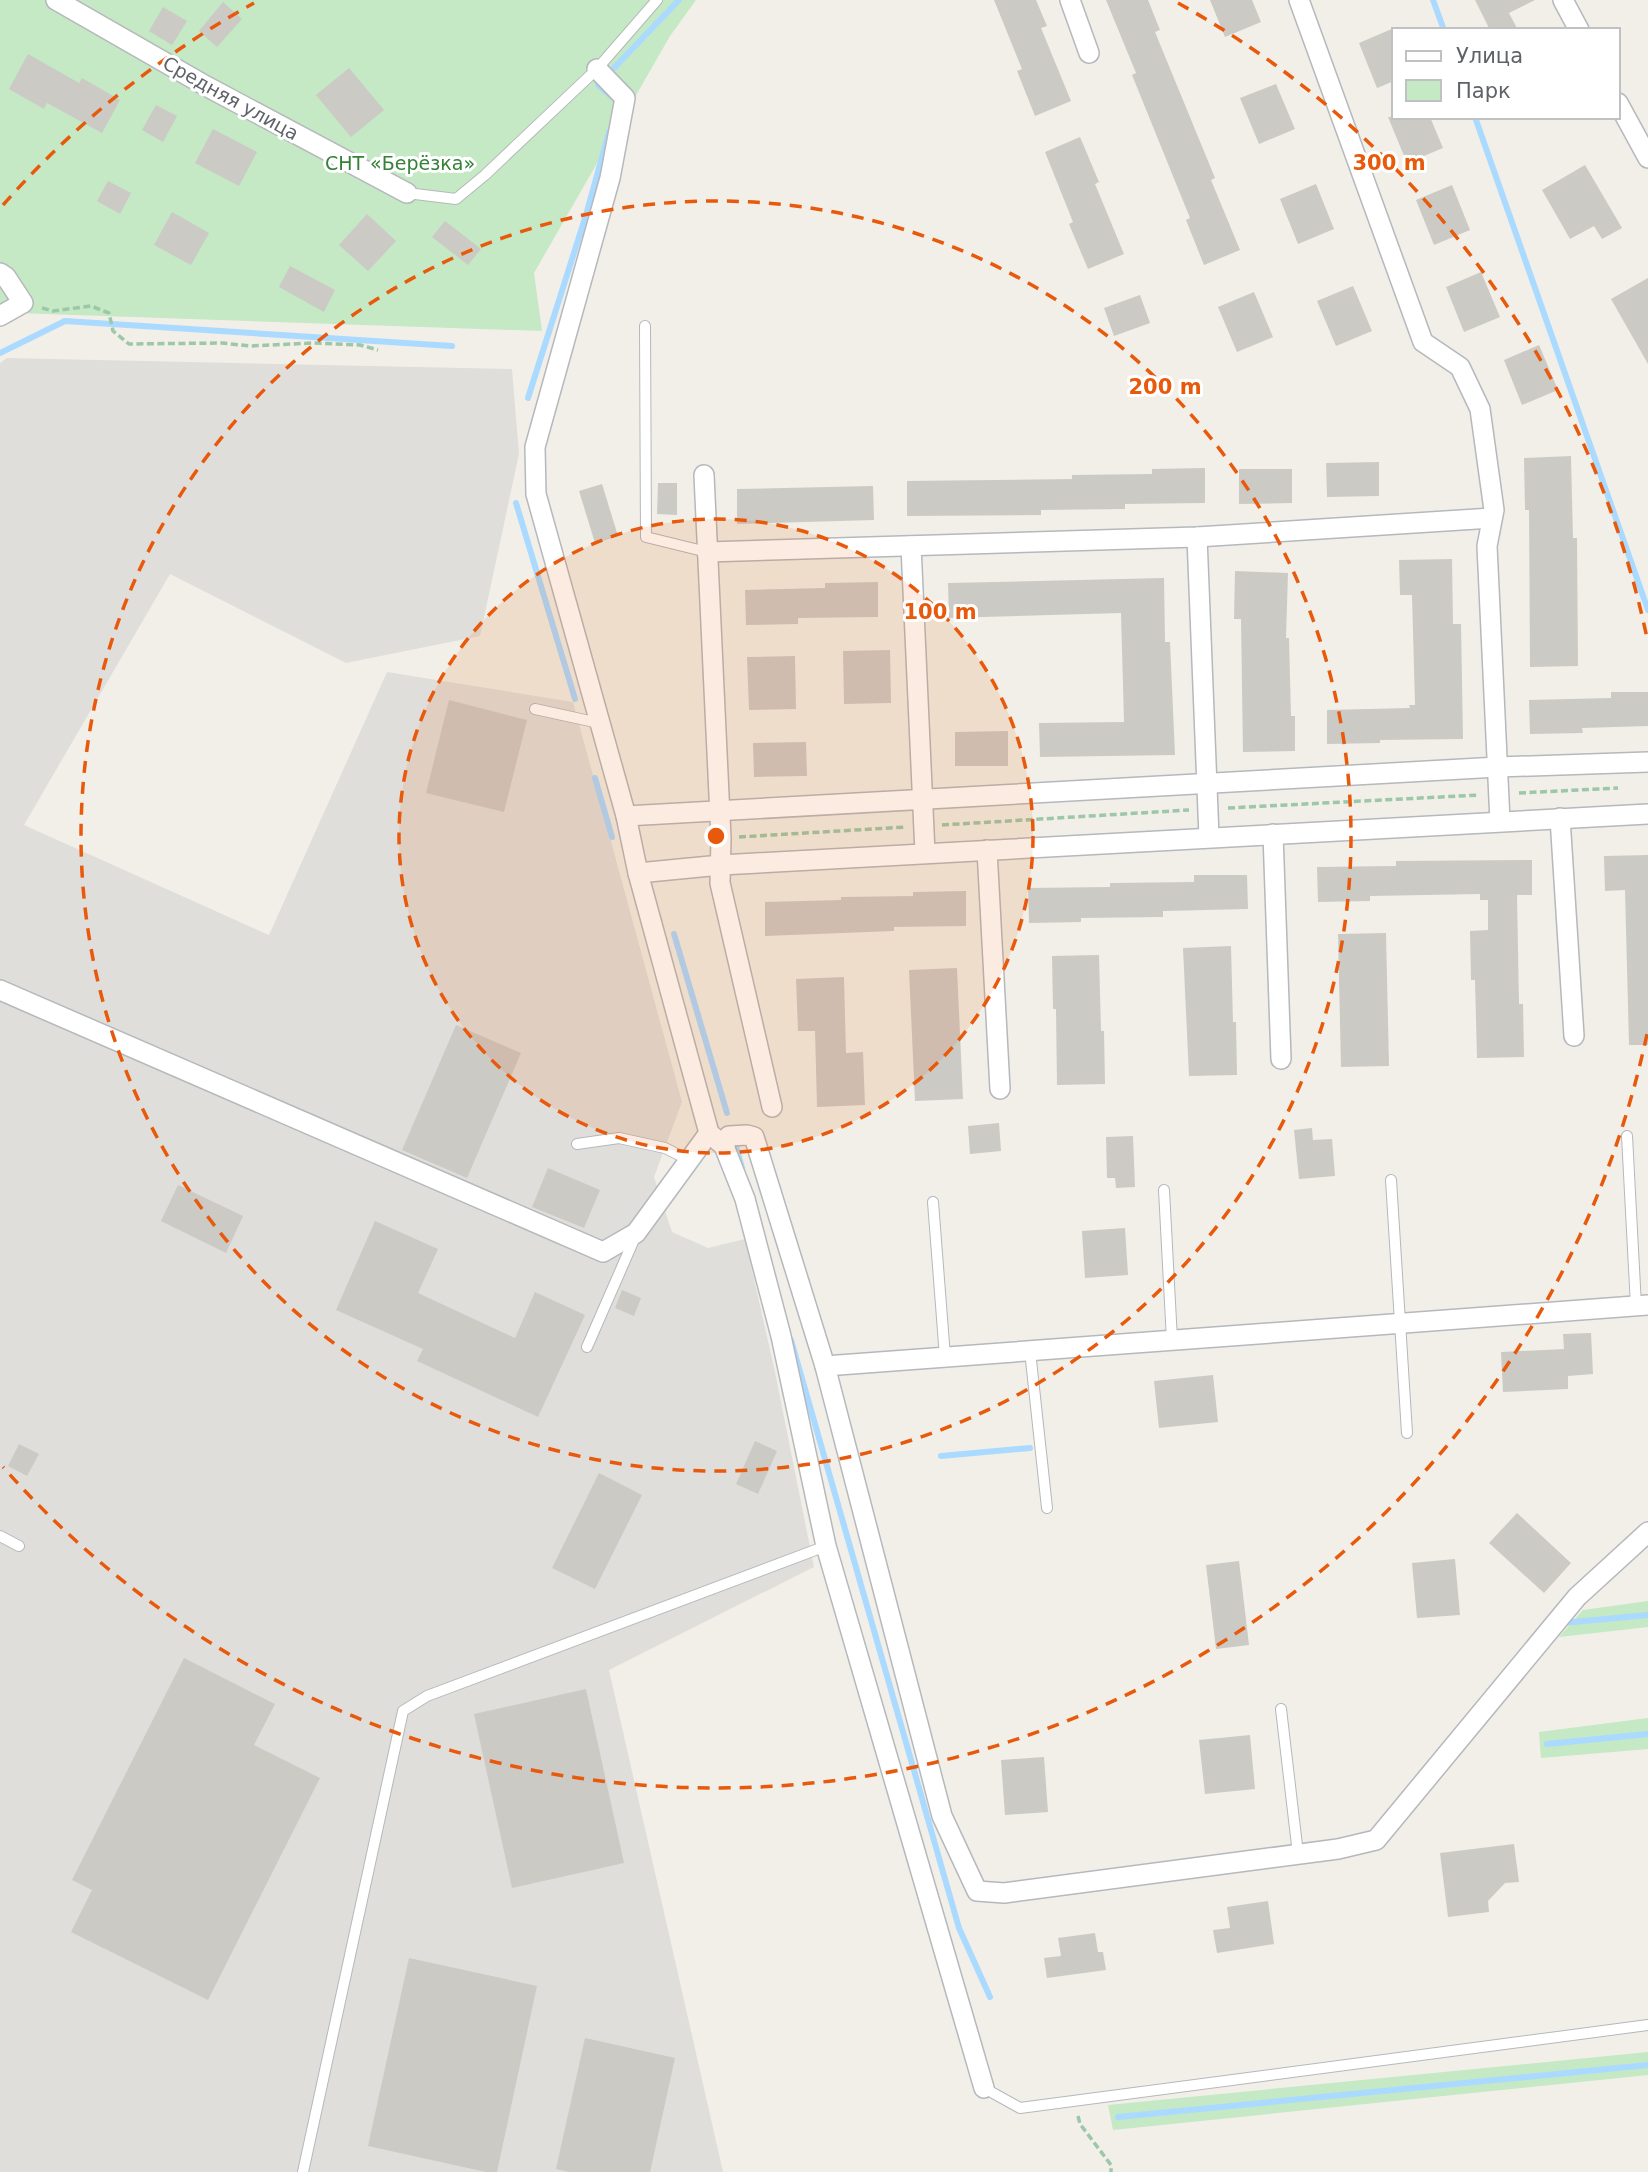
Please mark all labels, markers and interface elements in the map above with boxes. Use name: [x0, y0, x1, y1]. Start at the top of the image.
legend: [1392, 28, 1620, 119]
text: Улица: [1456, 44, 1523, 68]
street label: Средняя улица: [159, 52, 303, 144]
text: Парк: [1456, 79, 1511, 103]
text: 300 m: [1352, 151, 1426, 175]
park label: СНТ «Берёзка»: [325, 152, 475, 174]
text: 200 m: [1128, 375, 1202, 399]
text: 100 m: [903, 600, 977, 624]
centre of rings: [704, 824, 728, 848]

